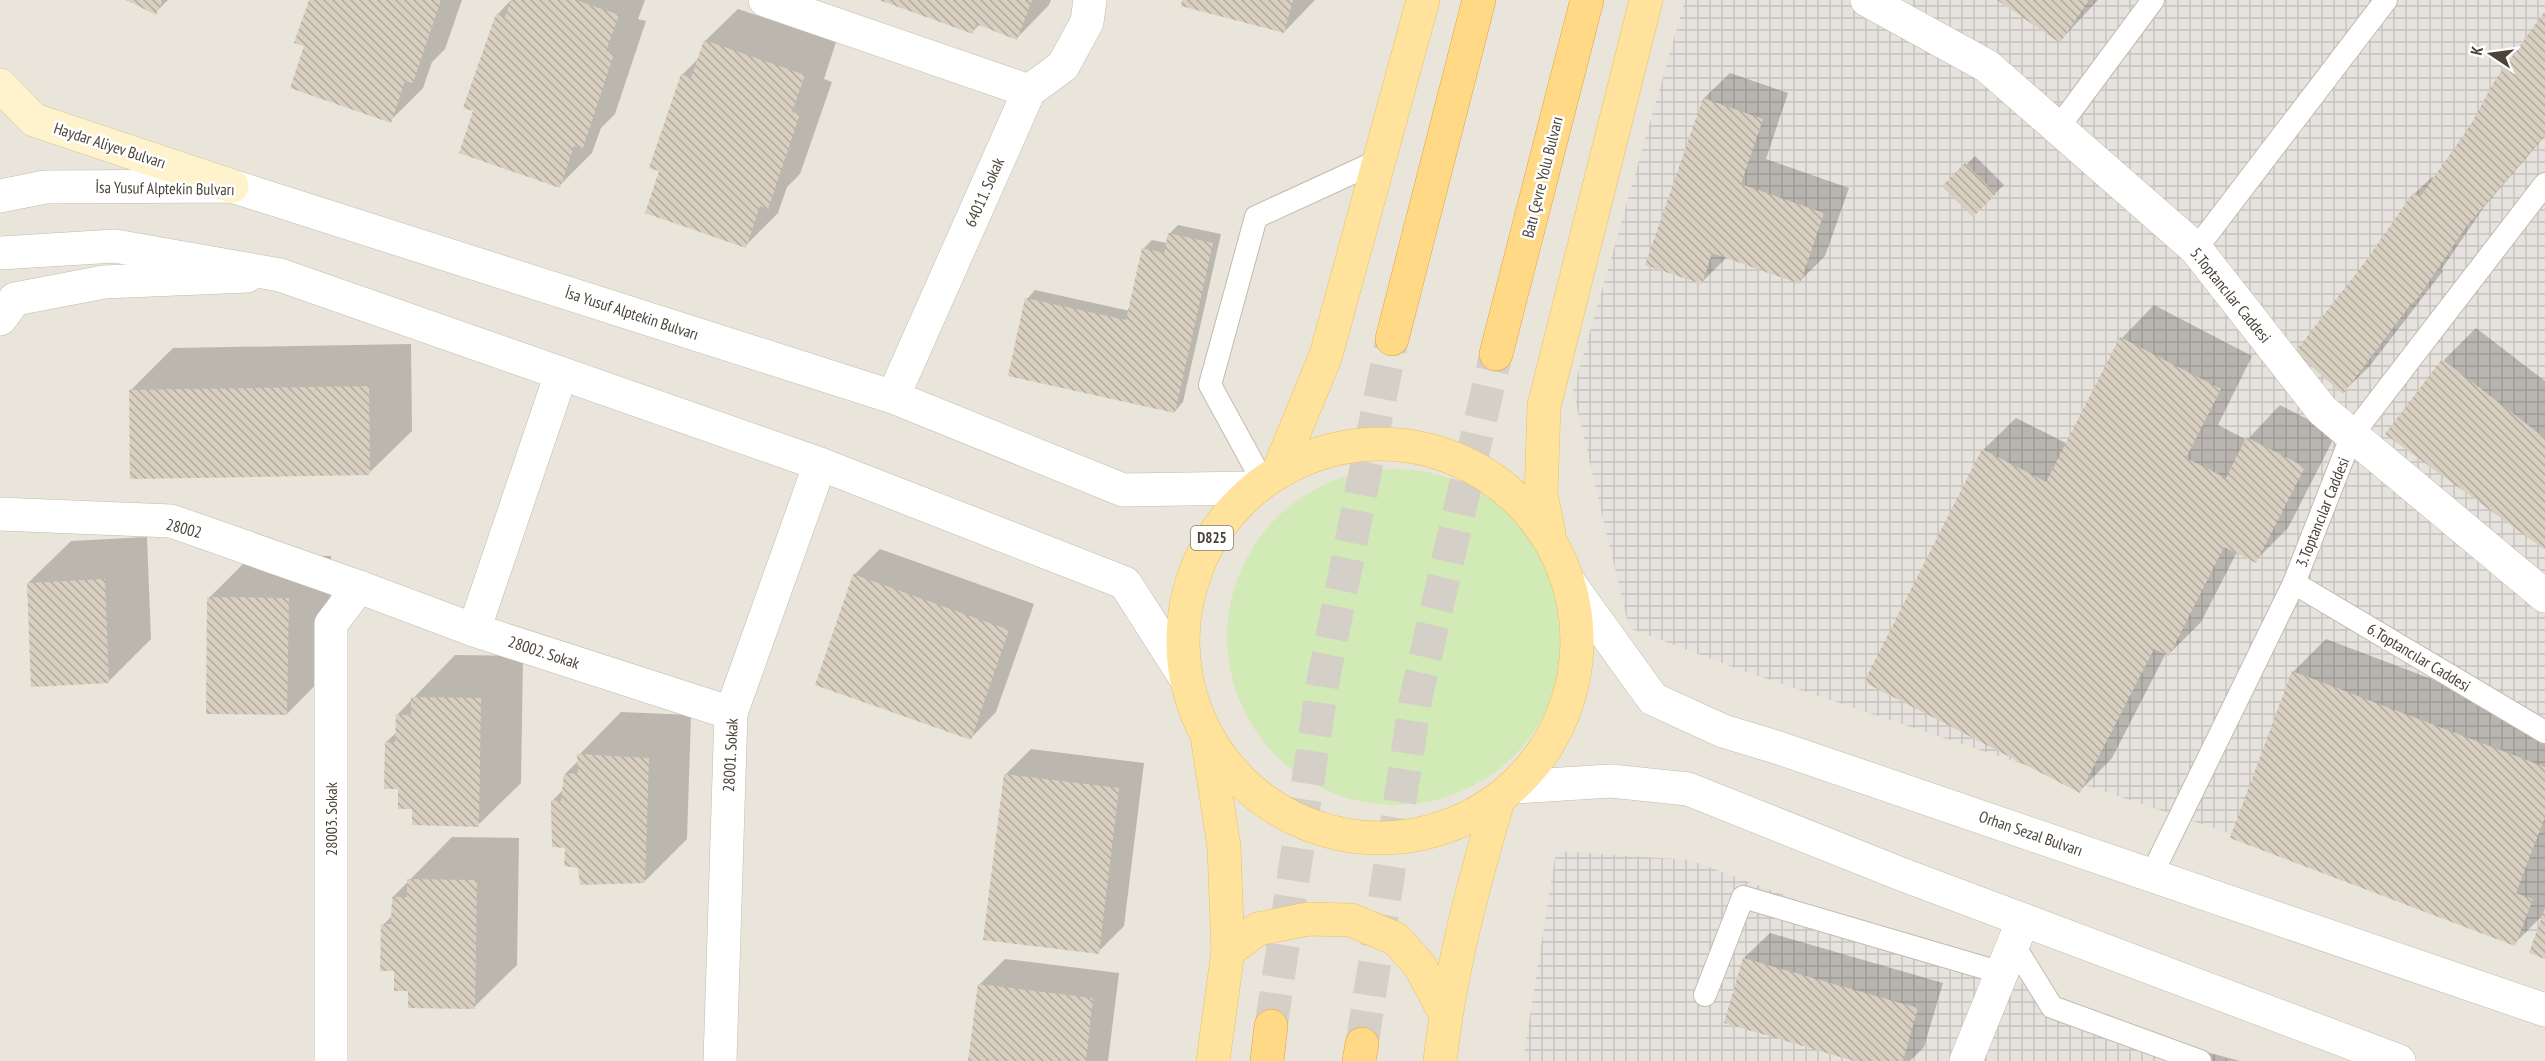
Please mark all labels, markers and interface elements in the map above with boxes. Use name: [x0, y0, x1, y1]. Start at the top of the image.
north arrow: [2461, 24, 2521, 84]
text: K: [2466, 44, 2487, 57]
street label: Batı Çevre Yolu Bulvarı: [1517, 114, 1567, 240]
street label: Haydar Aliyev Bulvarı: [51, 117, 169, 173]
street label: 64011. Sokak: [960, 154, 1008, 230]
street label: İsa Yusuf Alptekin Bulvarı: [95, 177, 235, 199]
street label: 5.Toptancılar Caddesi: [2186, 243, 2276, 347]
street label: İsa Yusuf Alptekin Bulvarı: [563, 282, 701, 344]
street label: 3.Toptancılar Caddesi: [2291, 454, 2353, 570]
street label: 28002: [164, 514, 204, 542]
road number: D825: [1191, 526, 1233, 550]
street label: 6.Toptancılar Caddesi: [2364, 618, 2474, 696]
street label: 28002. Sokak: [506, 631, 583, 673]
street label: 28001. Sokak: [718, 717, 742, 792]
street label: 28003. Sokak: [321, 781, 341, 856]
street label: Orhan Sezal Bulvarı: [1977, 806, 2085, 860]

